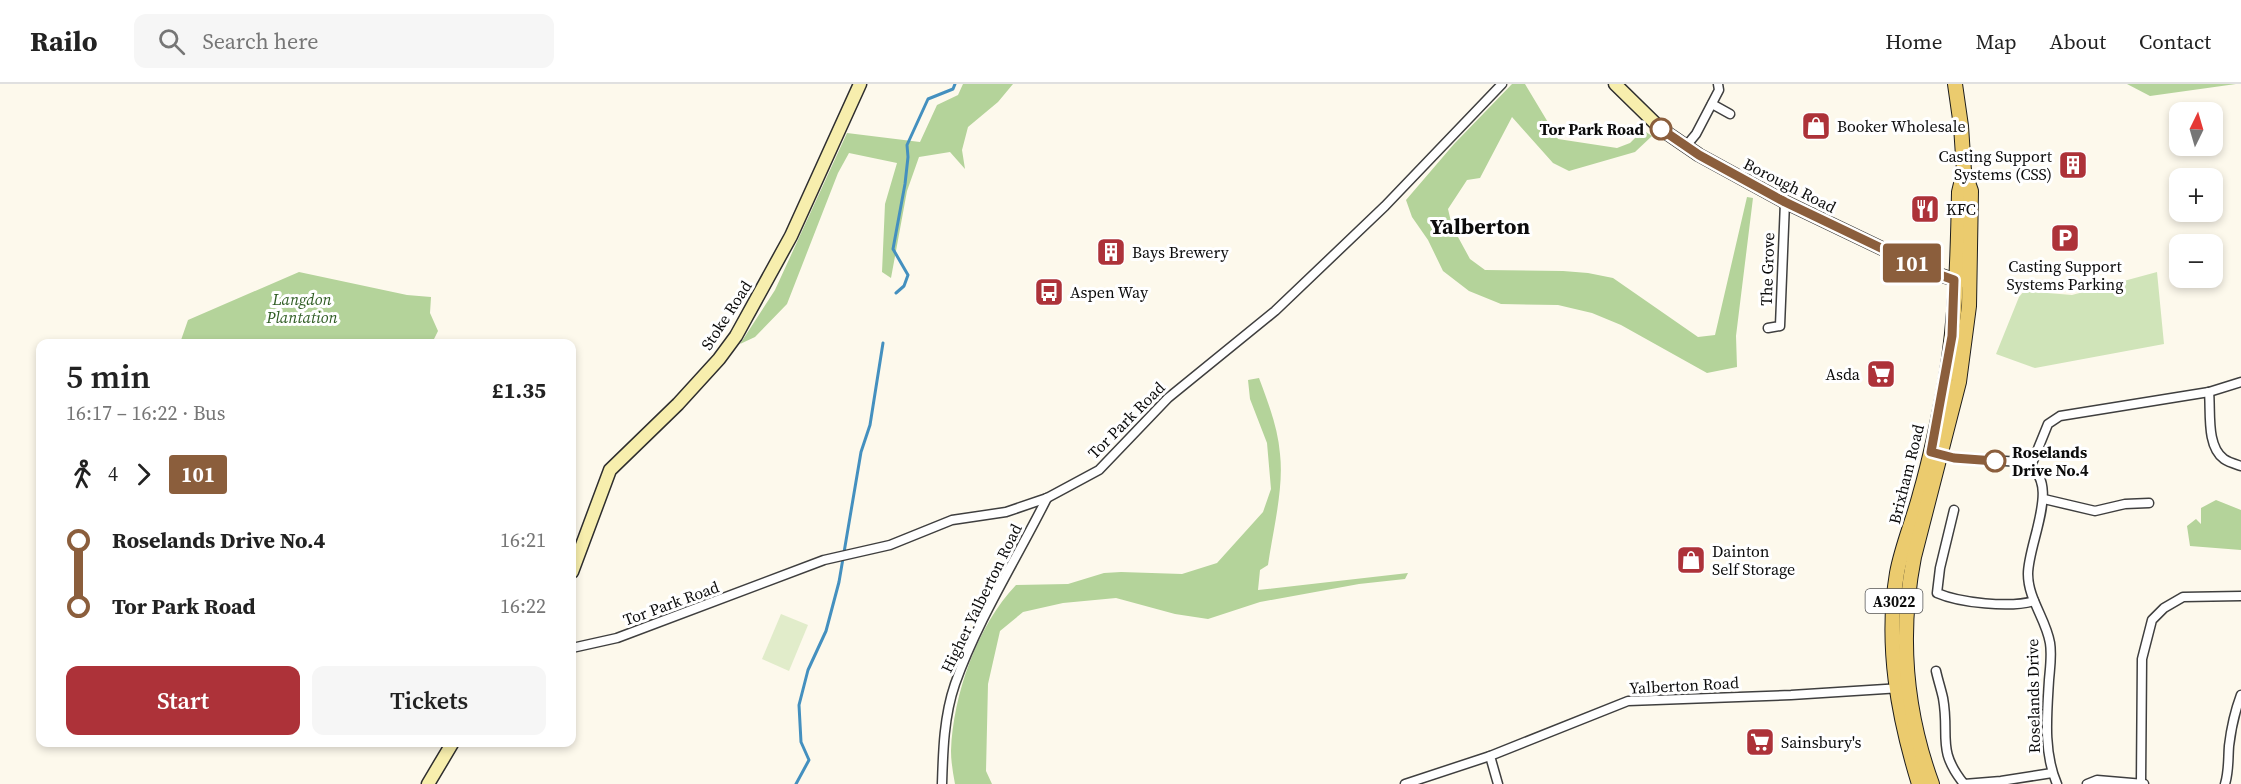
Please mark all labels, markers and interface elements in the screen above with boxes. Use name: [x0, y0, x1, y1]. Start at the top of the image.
search box: [134, 14, 554, 68]
text: Railo: [30, 22, 98, 60]
icon: search: [155, 25, 188, 58]
text: Search here: [203, 26, 319, 56]
text: Home: [1885, 27, 1943, 56]
text: Map: [1976, 27, 2017, 56]
text: About: [2050, 27, 2106, 56]
text: Contact: [2139, 27, 2211, 56]
north arrow: [2169, 102, 2223, 156]
map controls: [2169, 102, 2223, 288]
shop icon: Booker Wholesale: [1800, 110, 1832, 142]
place label: Booker Wholesale: [1837, 115, 1966, 137]
place label: Tor Park Road: [1540, 118, 1644, 140]
marker: Tor Park Road: [1650, 118, 1672, 140]
place label: Casting Support Systems (CSS): [1938, 145, 2053, 185]
building icon: Casting Support Systems (CSS): [2057, 149, 2089, 181]
street label: Borough Road: [1740, 152, 1840, 218]
button: +: [2169, 168, 2223, 222]
restaurant icon: KFC: [1909, 193, 1941, 225]
place label: KFC: [1946, 198, 1976, 220]
district label: Yalberton: [1430, 211, 1530, 241]
parking icon: Casting Support Systems Parking: [2049, 222, 2081, 254]
street label: The Grove: [1755, 232, 1779, 306]
button: −: [2169, 234, 2223, 288]
building icon: Bays Brewery: [1095, 236, 1127, 268]
place label: Bays Brewery: [1132, 241, 1229, 263]
line badge: 101: [1878, 244, 1946, 282]
text: 101: [1895, 249, 1929, 278]
place label: Casting Support Systems Parking: [2007, 255, 2123, 295]
street label: Stoke Road: [695, 276, 757, 354]
bus stop icon: Aspen Way: [1033, 276, 1065, 308]
place label: Aspen Way: [1070, 281, 1149, 303]
park label: Langdon Plantation: [265, 288, 338, 328]
text: 5 min: [66, 354, 151, 399]
supermarket icon: Asda: [1865, 358, 1897, 390]
place label: Asda: [1825, 363, 1861, 385]
text: £1.35: [492, 375, 546, 405]
street label: Tor Park Road: [1083, 377, 1169, 463]
text: 16:17 – 16:22 · Bus: [66, 399, 225, 427]
street label: Brixham Road: [1883, 422, 1929, 526]
place label: Roselands Drive No.4: [2012, 441, 2089, 481]
marker: Roselands Drive No.4: [1984, 450, 2006, 472]
icon: walk: [66, 458, 99, 491]
icon: forward: [127, 458, 160, 491]
text: 4: [108, 460, 118, 488]
text: 101: [181, 460, 215, 489]
street label: Higher Yalberton Road: [935, 520, 1027, 676]
text: Roselands Drive No.4: [112, 525, 325, 555]
text: 16:21: [500, 526, 546, 554]
place label: Dainton Self Storage: [1712, 540, 1795, 580]
shop icon: Dainton Self Storage: [1675, 544, 1707, 576]
street label: Tor Park Road: [620, 575, 722, 631]
road number: A3022: [1866, 589, 1922, 613]
text: Tor Park Road: [112, 591, 256, 621]
text: 16:22: [500, 592, 546, 620]
street label: Roselands Drive: [2021, 638, 2045, 754]
button: Start: [66, 666, 300, 735]
button: Tickets: [312, 666, 546, 735]
street label: Yalberton Road: [1629, 671, 1739, 699]
supermarket icon: Sainsbury's: [1744, 726, 1776, 758]
place label: Sainsbury's: [1781, 731, 1862, 753]

